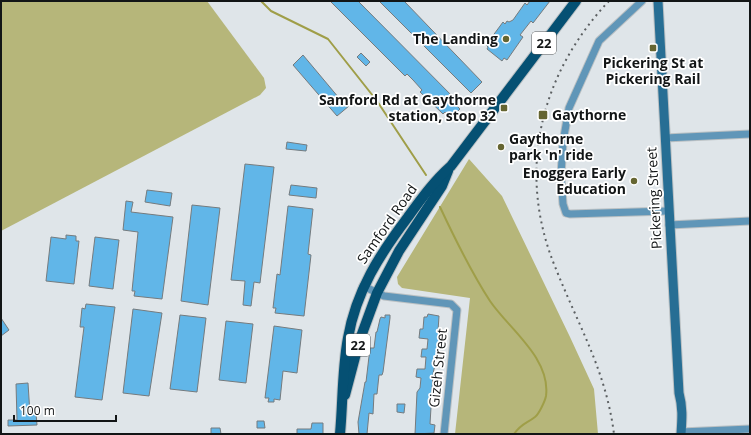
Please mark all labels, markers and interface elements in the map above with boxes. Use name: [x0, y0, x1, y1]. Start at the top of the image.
place label: The Landing: [413, 29, 498, 48]
road number: 22: [532, 32, 556, 54]
marker: The Landing: [501, 34, 511, 44]
marker: Pickering St at Pickering Rail: [648, 43, 658, 53]
place label: Pickering St at Pickering Rail: [603, 53, 703, 88]
place label: Samford Rd at Gaythorne station, stop 32: [319, 90, 496, 125]
marker: Samford Rd at Gaythorne station, stop 32: [499, 103, 509, 113]
place label: Gaythorne: [552, 105, 626, 124]
marker: Gaythorne: [537, 109, 549, 121]
place label: Gaythorne park 'n' ride: [509, 129, 593, 164]
marker: Gaythorne park 'n' ride: [496, 142, 506, 152]
street label: Pickering Street: [641, 147, 666, 249]
place label: Enoggera Early Education: [523, 163, 626, 198]
marker: Enoggera Early Education: [629, 176, 639, 186]
street label: Samford Road: [352, 180, 421, 267]
street label: Gizeh Street: [424, 327, 451, 408]
road number: 22: [346, 334, 370, 356]
scale bar: [14, 397, 116, 423]
text: 100 m: [20, 402, 55, 419]

